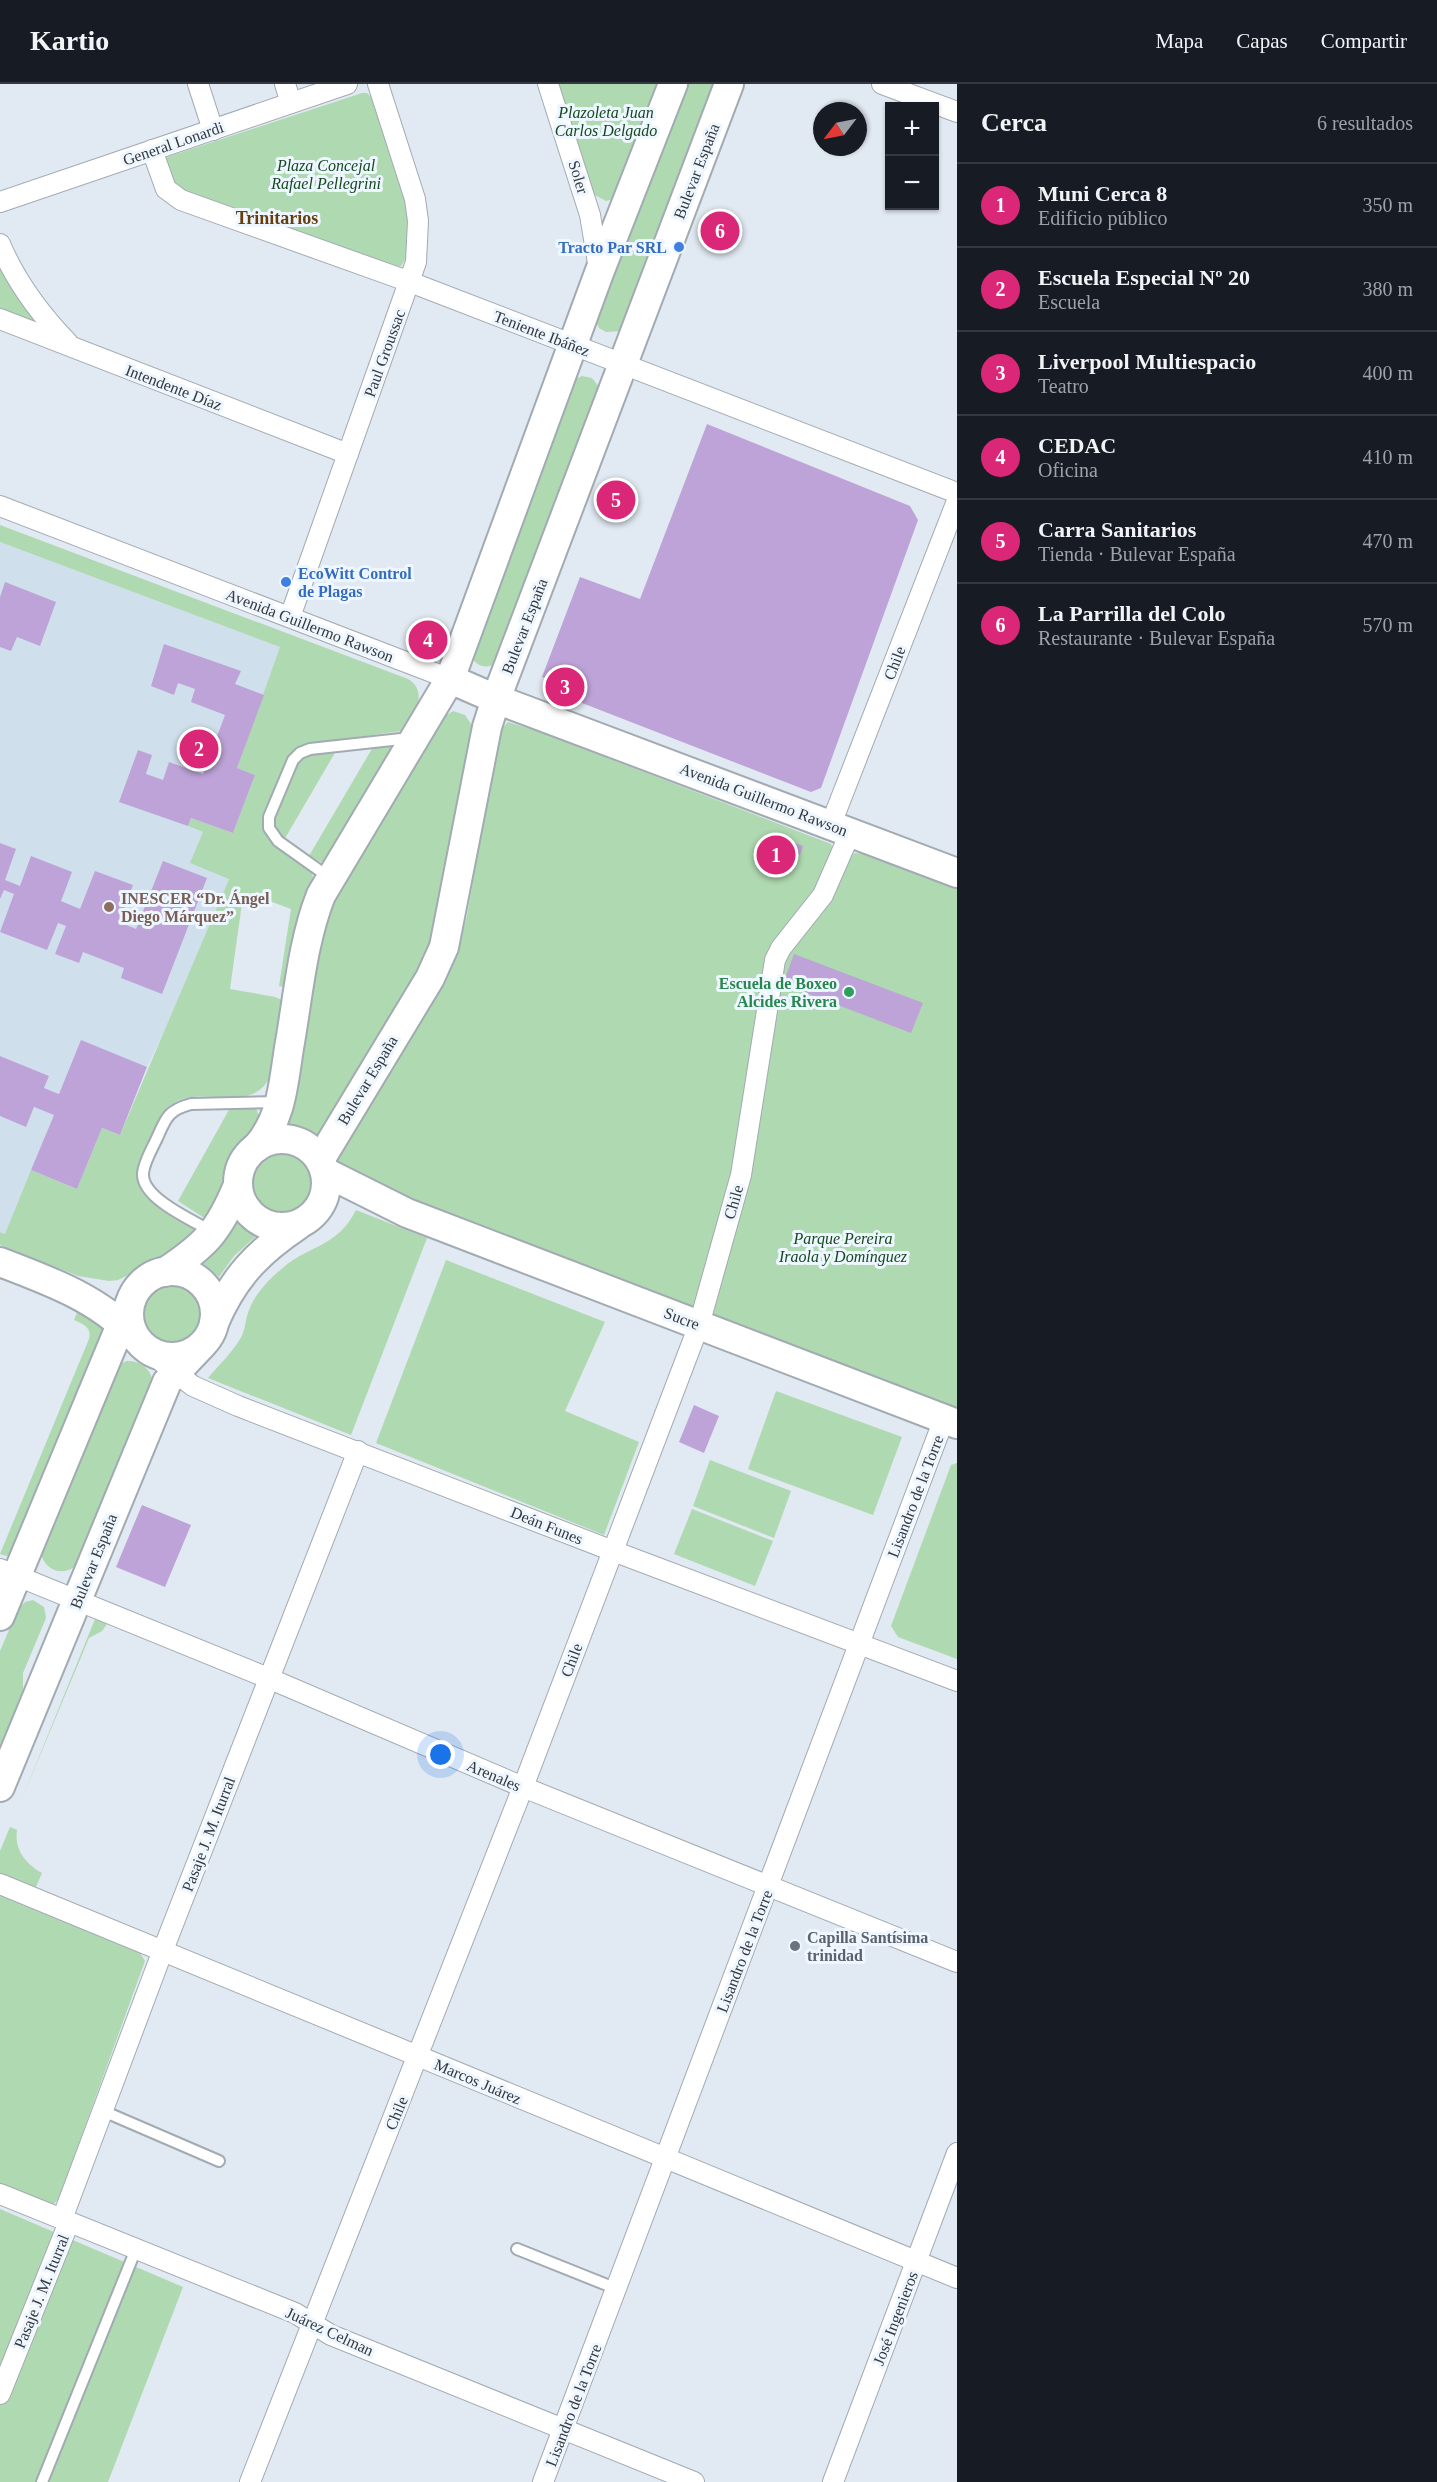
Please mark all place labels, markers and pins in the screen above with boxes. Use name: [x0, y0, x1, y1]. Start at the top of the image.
pin: 6: [700, 208, 740, 254]
place label: Tracto Par SRL: [558, 239, 667, 256]
marker: Tracto Par SRL: [672, 240, 686, 254]
pin: 5: [596, 478, 636, 522]
place label: EcoWitt Control de Plagas: [298, 565, 412, 601]
marker: EcoWitt Control de Plagas: [279, 575, 293, 589]
pin: 4: [408, 618, 448, 662]
pin: 3: [546, 664, 584, 710]
pin: 2: [180, 726, 218, 772]
pin: 1: [756, 832, 796, 878]
place label: INESCER “Dr. Ángel Diego Márquez”: [121, 889, 270, 926]
marker: INESCER “Dr. Ángel Diego Márquez”: [102, 900, 116, 914]
place label: Escuela de Boxeo Alcides Rivera: [719, 975, 837, 1010]
marker: Escuela de Boxeo Alcides Rivera: [842, 985, 856, 999]
place label: Capilla Santísima trinidad: [807, 1929, 928, 1964]
marker: Capilla Santísima trinidad: [788, 1939, 802, 1953]

